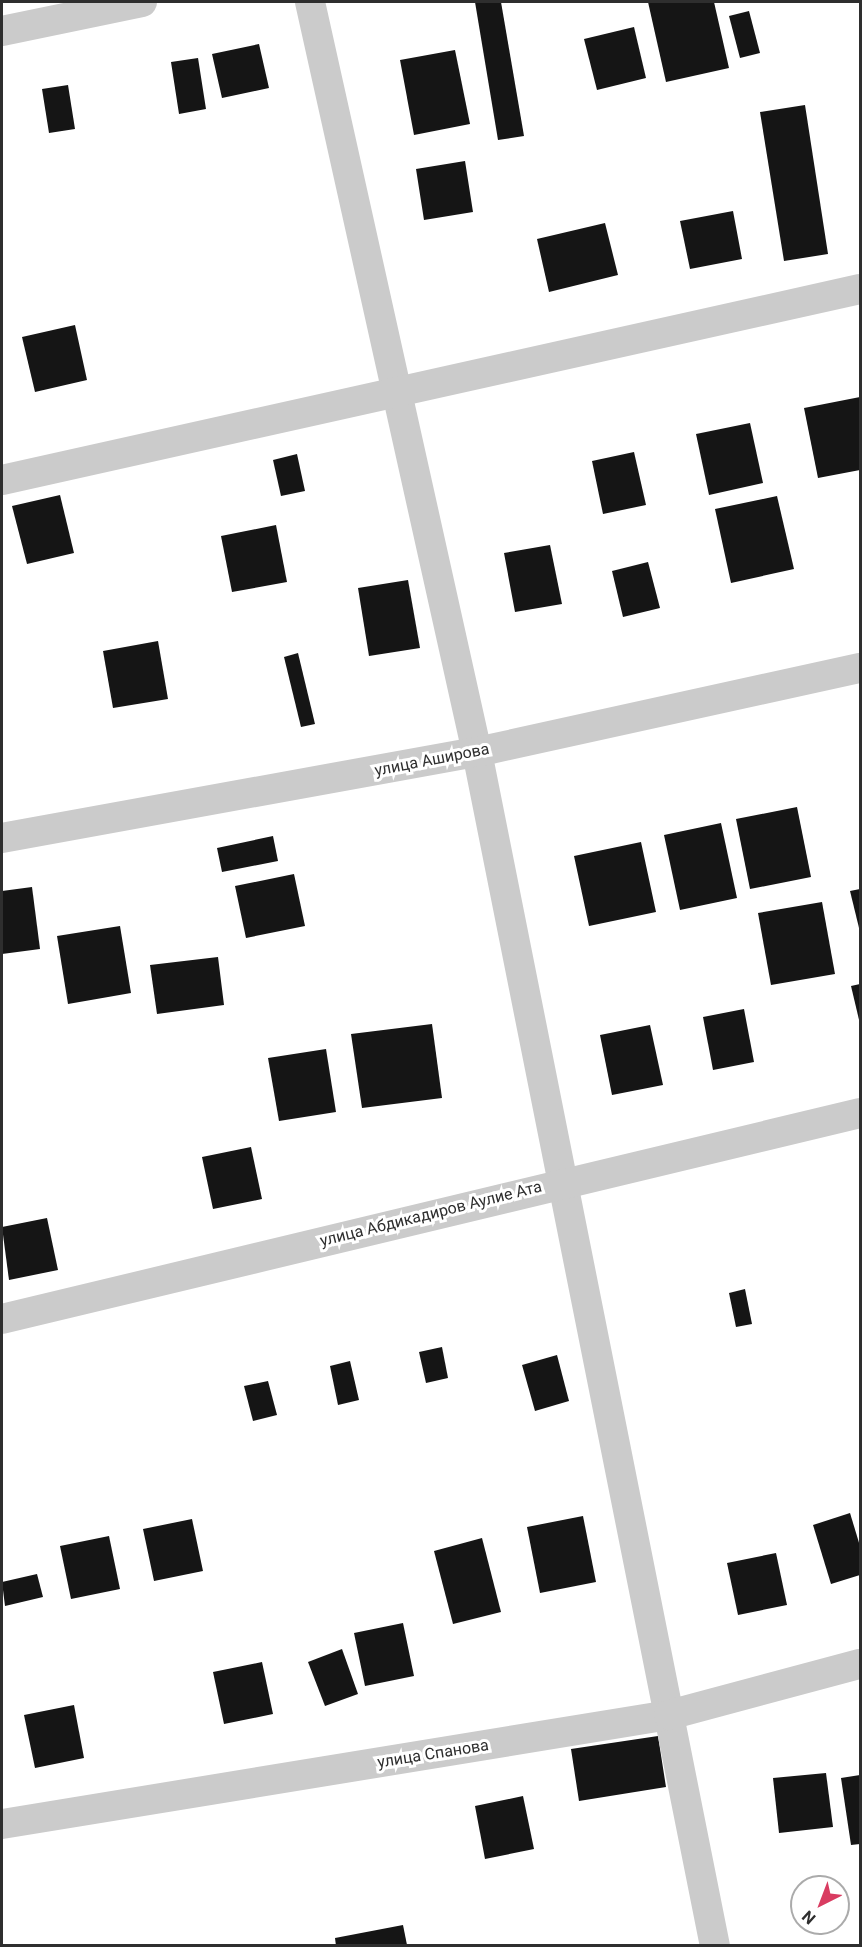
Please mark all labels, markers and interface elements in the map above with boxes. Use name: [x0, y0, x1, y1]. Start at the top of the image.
street label: улица Аширова: [373, 739, 491, 781]
street label: улица Абдикадиров Аулие Ата: [318, 1177, 544, 1251]
street label: улица Спанова: [376, 1736, 490, 1772]
north arrow: [790, 1875, 850, 1935]
text: N: [798, 1906, 820, 1928]

